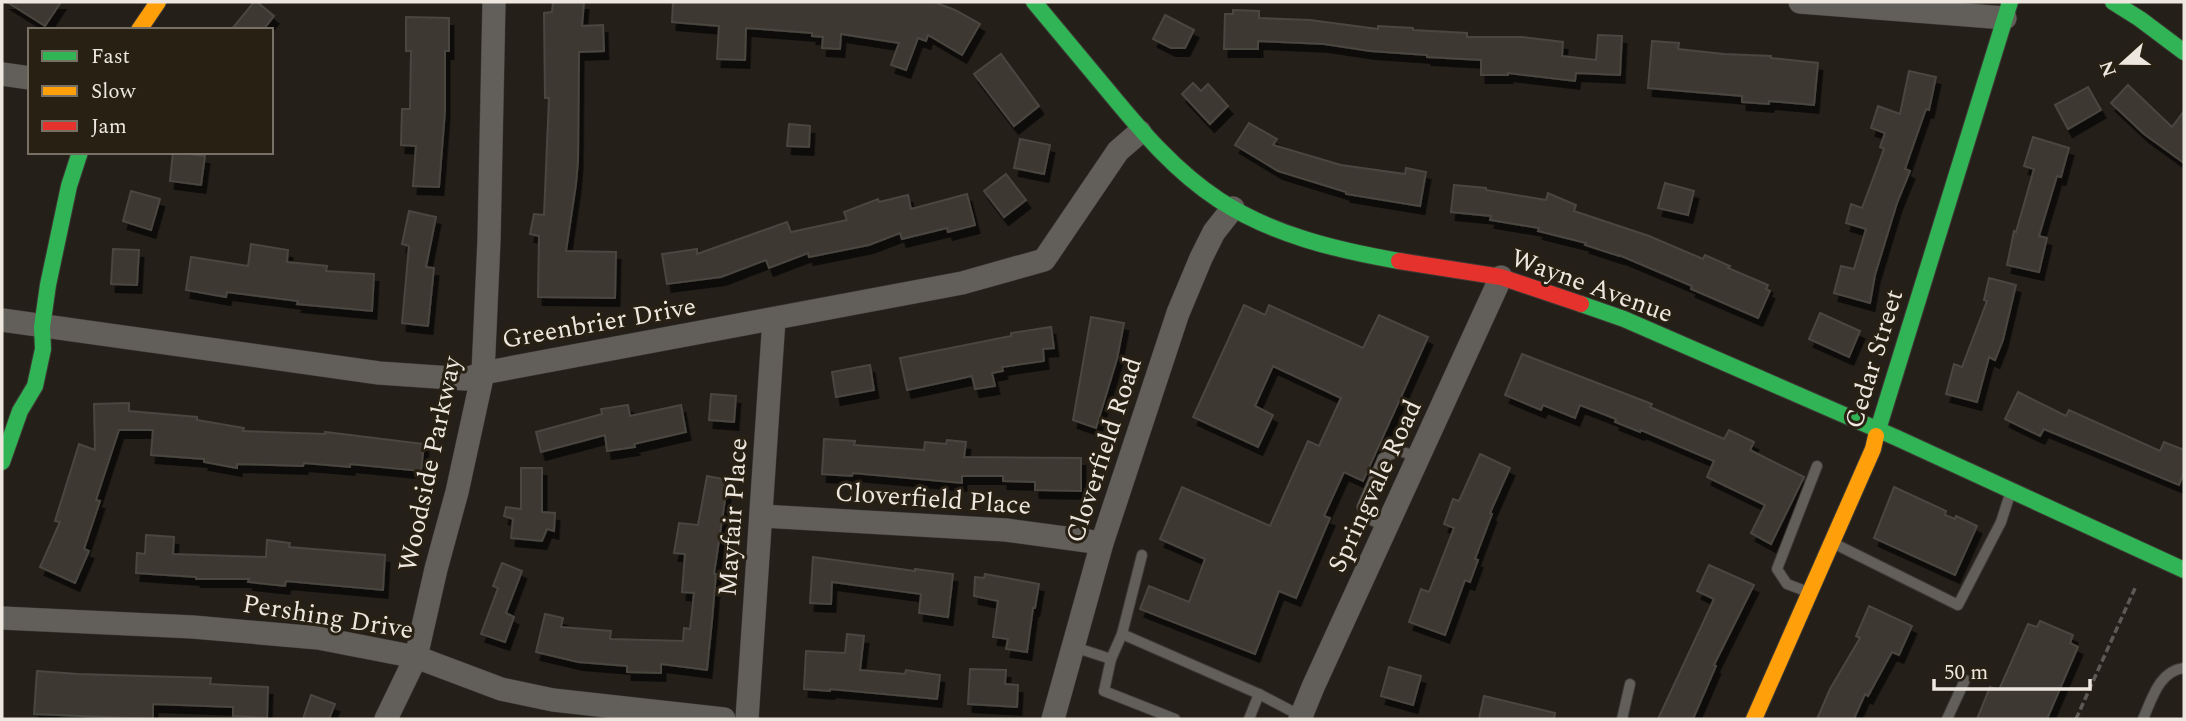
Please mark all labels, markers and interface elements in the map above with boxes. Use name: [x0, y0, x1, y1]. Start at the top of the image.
legend: [28, 28, 273, 154]
north arrow: [2088, 28, 2158, 98]
text: Fast: [91, 41, 130, 73]
text: N: [2092, 56, 2125, 81]
text: Slow: [91, 76, 137, 108]
text: Jam: [91, 111, 127, 143]
street label: Wayne Avenue: [1505, 238, 1679, 334]
street label: Cedar Street: [1834, 284, 1914, 434]
street label: Greenbrier Drive: [499, 286, 699, 360]
street label: Woodside Parkway: [388, 351, 473, 575]
street label: Cloverfield Road: [1055, 352, 1153, 548]
street label: Springvale Road: [1317, 393, 1433, 579]
street label: Mayfair Place: [708, 437, 758, 597]
street label: Cloverfield Place: [834, 472, 1032, 526]
street label: Pershing Drive: [240, 584, 416, 650]
scale bar: [1934, 648, 2090, 692]
text: 50 m: [1944, 657, 1988, 689]

